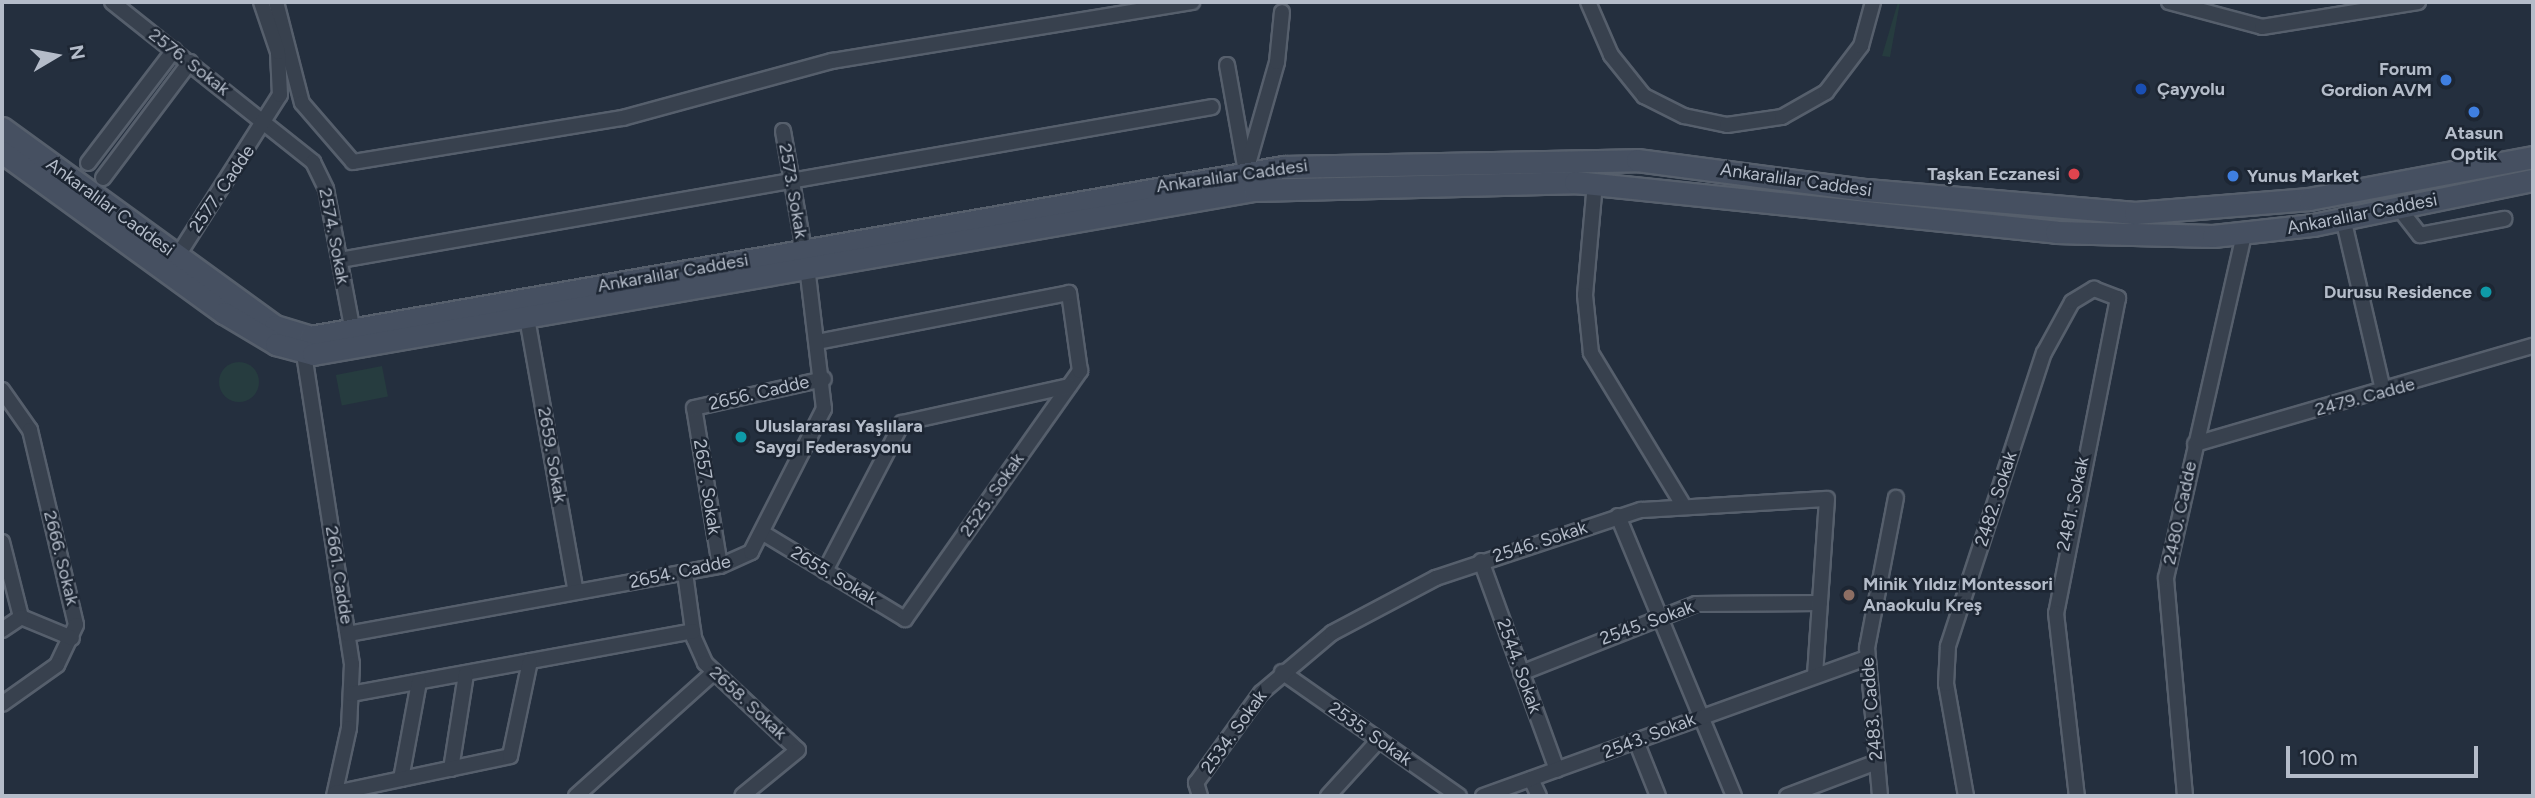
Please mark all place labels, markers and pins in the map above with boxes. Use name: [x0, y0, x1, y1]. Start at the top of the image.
place label: Forum Gordion AVM: [2321, 59, 2432, 102]
marker: Forum Gordion AVM: [2438, 72, 2454, 88]
place label: Çayyolu: [2157, 78, 2225, 100]
marker: Çayyolu: [2131, 79, 2151, 99]
marker: Atasun Optik: [2466, 104, 2482, 120]
place label: Atasun Optik: [2445, 123, 2503, 166]
place label: Taşkan Eczanesi: [1927, 163, 2060, 185]
place label: Yunus Market: [2247, 165, 2359, 187]
marker: Taşkan Eczanesi: [2066, 166, 2082, 182]
marker: Yunus Market: [2225, 168, 2241, 184]
place label: Durusu Residence: [2324, 281, 2472, 303]
marker: Durusu Residence: [2478, 284, 2494, 300]
place label: Uluslararası Yaşlılara Saygı Federasyonu: [755, 416, 923, 458]
marker: Uluslararası Yaşlılara Saygı Federasyonu: [733, 429, 749, 445]
place label: Minik Yıldız Montessori Anaokulu Kreş: [1863, 574, 2053, 616]
marker: Minik Yıldız Montessori Anaokulu Kreş: [1841, 587, 1857, 603]

